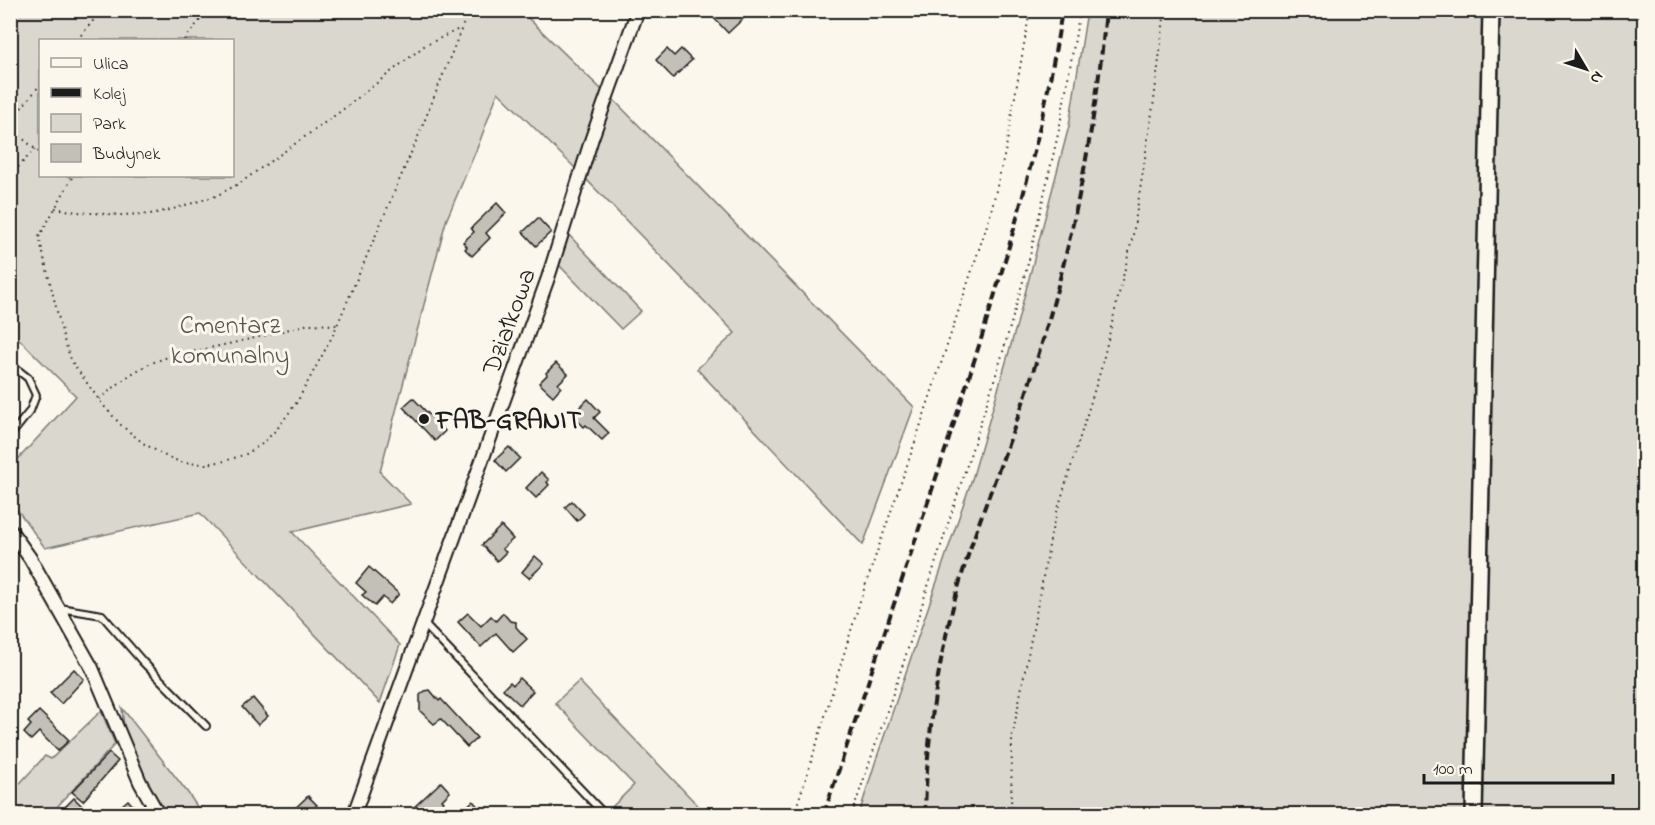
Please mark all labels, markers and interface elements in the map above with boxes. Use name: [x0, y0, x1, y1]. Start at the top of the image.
legend: [39, 39, 234, 177]
north arrow: [1556, 39, 1616, 99]
text: Ulica: [93, 52, 128, 78]
text: N: [1583, 65, 1609, 89]
text: Kolej: [93, 82, 126, 108]
text: Park: [93, 112, 126, 138]
text: Budynek: [92, 142, 160, 168]
street label: Działkowa: [474, 264, 548, 381]
park label: Cmentarz komunalny: [171, 308, 289, 376]
place label: FAB-GRANIT: [434, 403, 581, 441]
marker: FAB-GRANIT: [417, 412, 431, 426]
scale bar: [1424, 747, 1613, 785]
text: 100 m: [1433, 757, 1473, 783]

